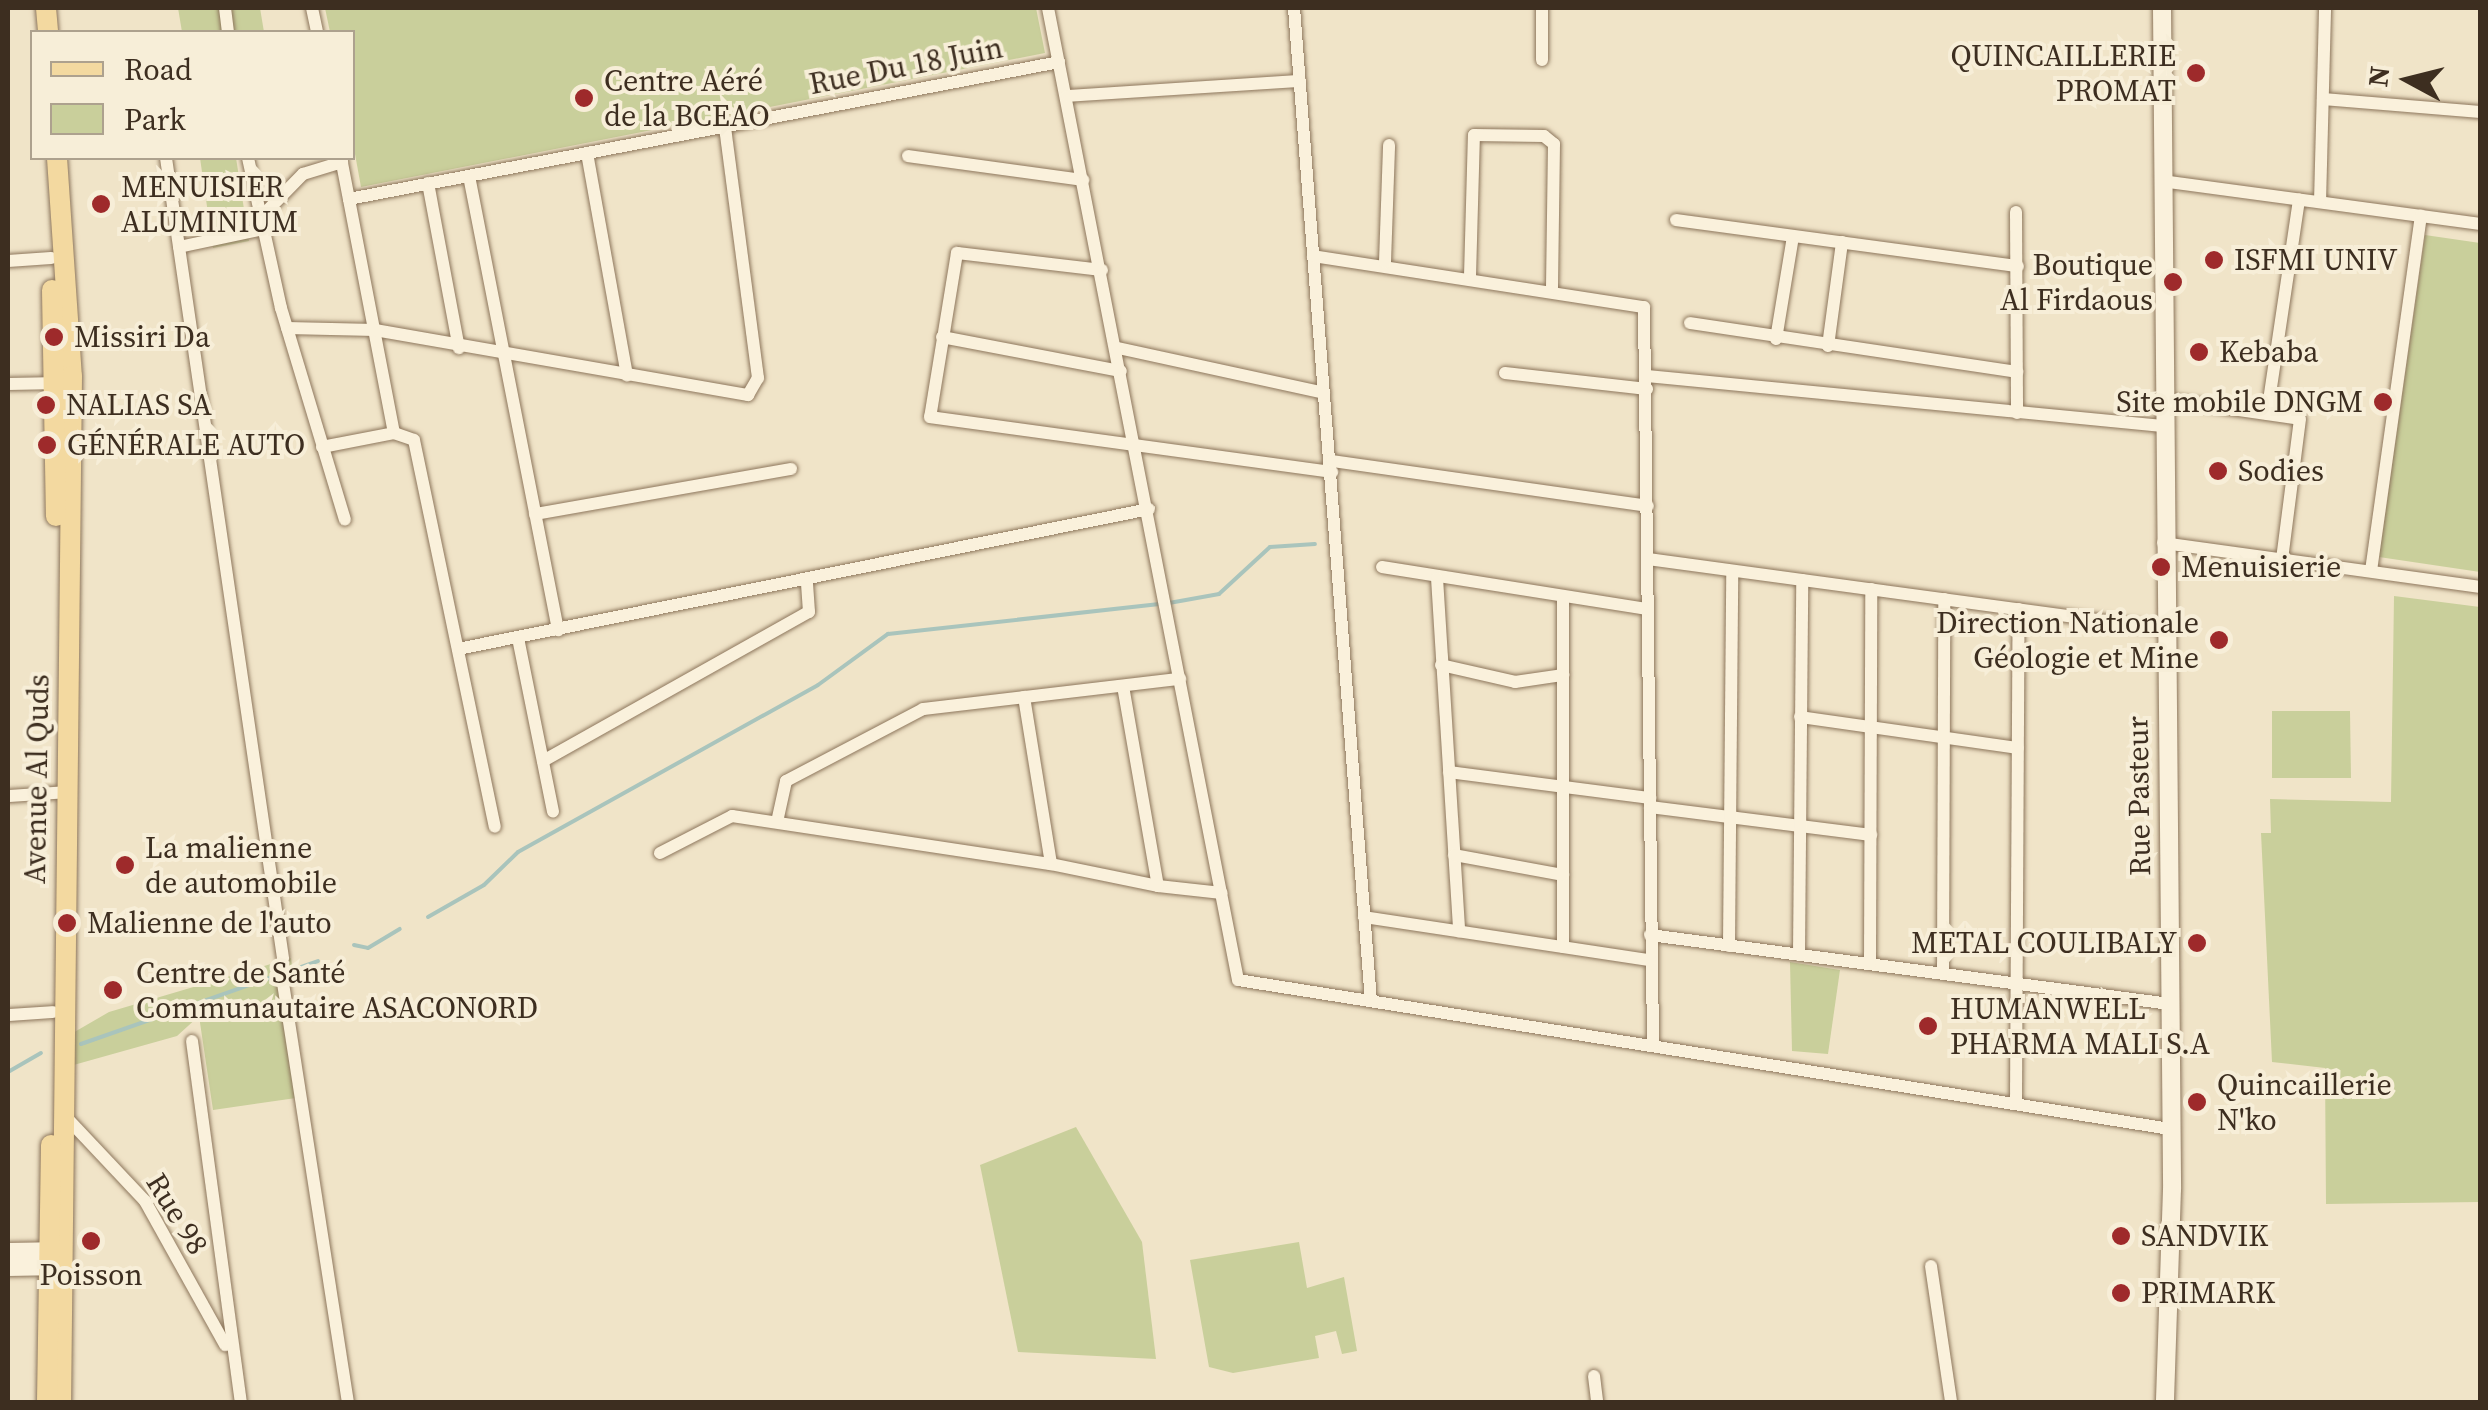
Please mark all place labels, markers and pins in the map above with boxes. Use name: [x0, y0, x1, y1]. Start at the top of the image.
place label: QUINCAILLERIE PROMAT: [1950, 38, 2176, 108]
marker: QUINCAILLERIE PROMAT: [2185, 62, 2207, 84]
place label: Centre Aéré de la BCEAO: [604, 63, 770, 134]
marker: Centre Aéré de la BCEAO: [573, 87, 595, 109]
place label: MENUISIER ALUMINIUM: [121, 169, 298, 240]
marker: MENUISIER ALUMINIUM: [90, 193, 112, 215]
place label: ISFMI UNIV: [2234, 242, 2397, 278]
place label: Boutique Al Firdaous: [2000, 247, 2153, 318]
marker: ISFMI UNIV: [2203, 249, 2225, 271]
marker: Boutique Al Firdaous: [2162, 271, 2184, 293]
place label: Missiri Da: [74, 319, 210, 355]
marker: Missiri Da: [43, 326, 65, 348]
place label: Kebaba: [2219, 334, 2319, 370]
marker: Kebaba: [2188, 341, 2210, 363]
place label: Site mobile DNGM: [2116, 384, 2363, 420]
place label: NALIAS SA: [66, 387, 212, 423]
marker: Site mobile DNGM: [2372, 391, 2394, 413]
marker: NALIAS SA: [35, 394, 57, 416]
place label: GÉNÉRALE AUTO: [67, 427, 305, 463]
marker: GÉNÉRALE AUTO: [36, 434, 58, 456]
place label: Sodies: [2238, 453, 2324, 489]
marker: Sodies: [2207, 460, 2229, 482]
place label: Menuisierie: [2181, 549, 2341, 585]
marker: Menuisierie: [2150, 556, 2172, 578]
place label: Direction Nationale Géologie et Mine: [1936, 605, 2199, 676]
marker: Direction Nationale Géologie et Mine: [2208, 629, 2230, 651]
place label: La malienne de automobile: [145, 830, 337, 900]
marker: La malienne de automobile: [114, 854, 136, 876]
place label: Malienne de l'auto: [87, 905, 332, 941]
marker: Malienne de l'auto: [56, 912, 78, 934]
place label: METAL COULIBALY: [1911, 925, 2177, 961]
marker: METAL COULIBALY: [2186, 932, 2208, 954]
place label: Centre de Santé Communautaire ASACONORD: [136, 955, 538, 1026]
marker: Centre de Santé Communautaire ASACONORD: [100, 977, 126, 1003]
place label: HUMANWELL PHARMA MALI S.A: [1950, 991, 2210, 1062]
marker: HUMANWELL PHARMA MALI S.A: [1915, 1013, 1941, 1039]
place label: Quincaillerie N'ko: [2217, 1067, 2392, 1138]
marker: Quincaillerie N'ko: [2186, 1091, 2208, 1113]
place label: SANDVIK: [2141, 1218, 2268, 1254]
marker: SANDVIK: [2110, 1225, 2132, 1247]
marker: Poisson: [80, 1230, 102, 1252]
place label: Poisson: [39, 1257, 143, 1293]
place label: PRIMARK: [2141, 1275, 2275, 1311]
marker: PRIMARK: [2110, 1282, 2132, 1304]

